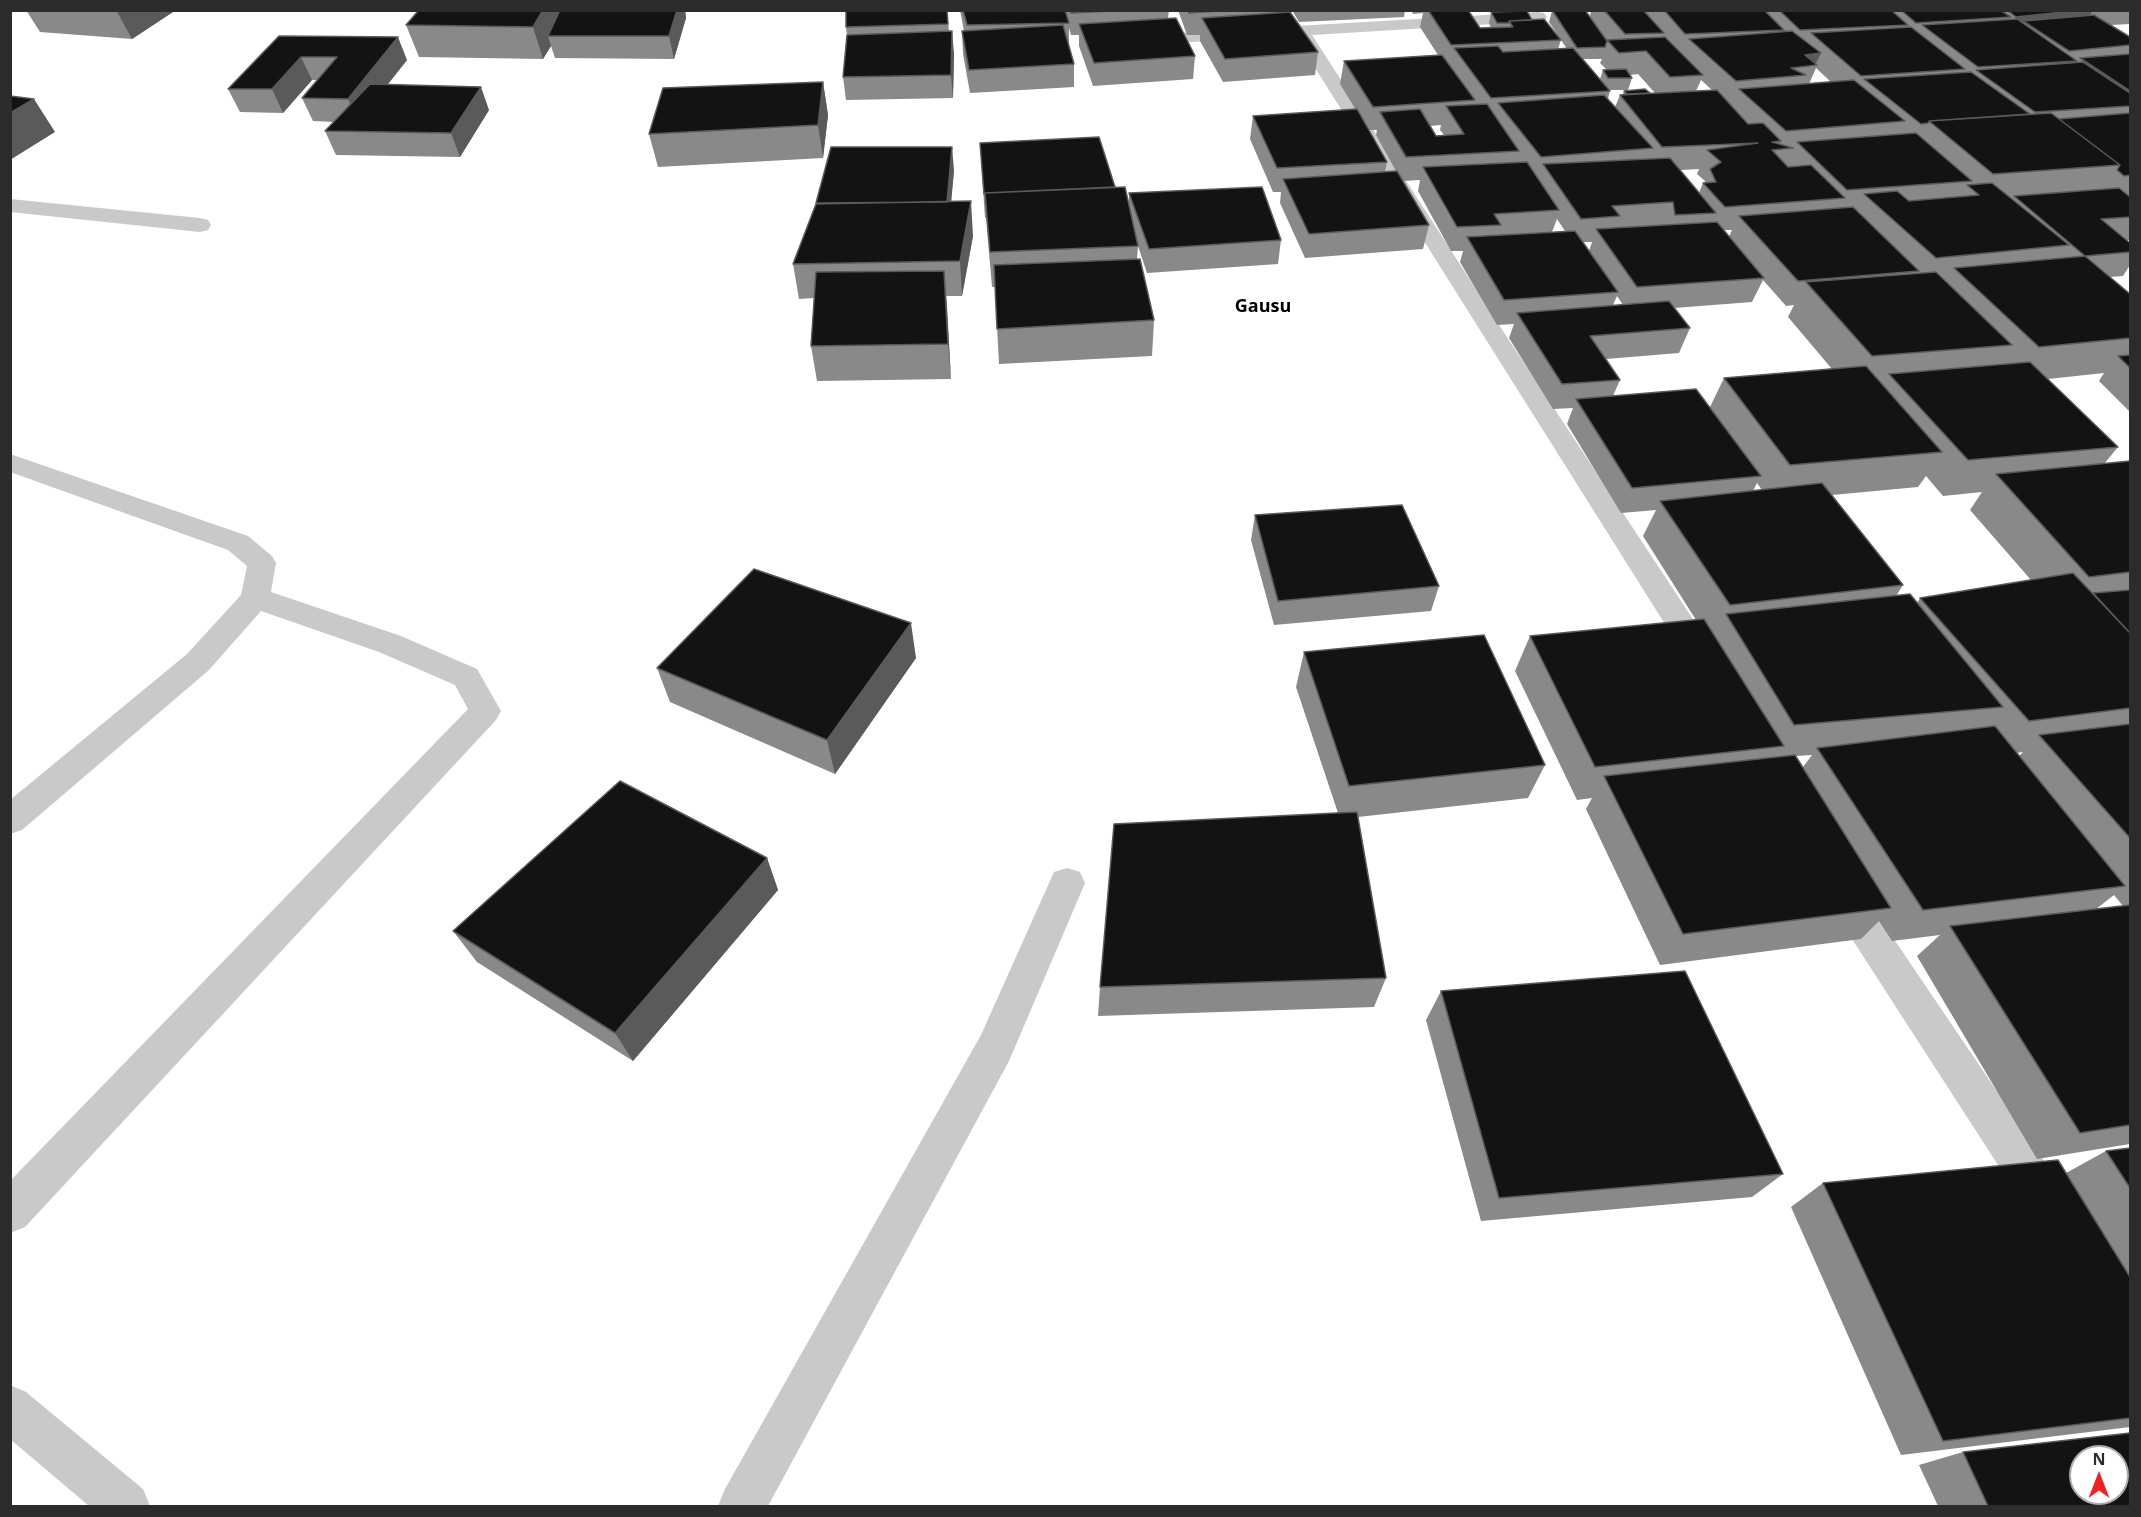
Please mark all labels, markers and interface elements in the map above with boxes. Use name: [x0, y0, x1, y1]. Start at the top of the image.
district label: Gausu: [1235, 296, 1291, 318]
north arrow: [2069, 1445, 2129, 1505]
text: N: [2092, 1448, 2106, 1470]

